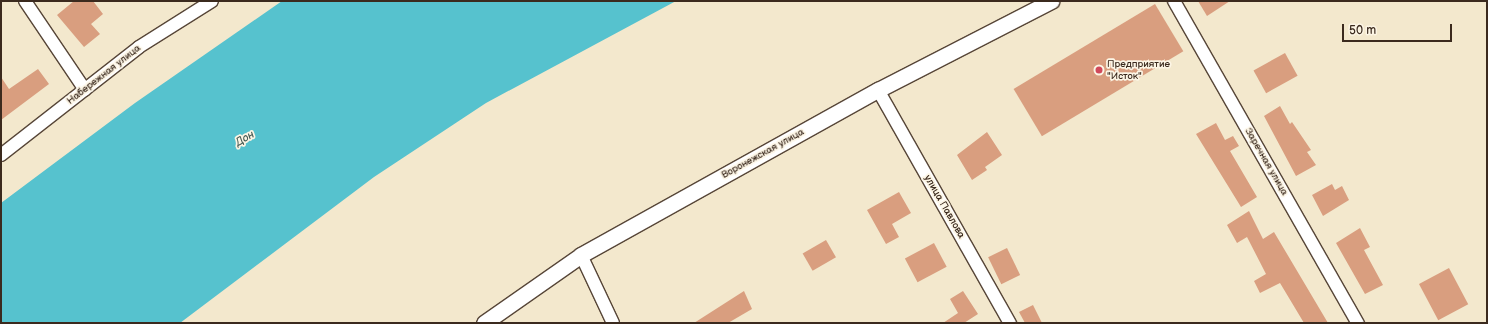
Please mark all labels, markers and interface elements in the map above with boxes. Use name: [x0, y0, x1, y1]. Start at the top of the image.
scale bar: [1344, 16, 1454, 42]
text: 50 m: [1349, 23, 1376, 38]
street label: Набережная улица: [65, 43, 143, 107]
place label: Предприятие "Исток": [1107, 58, 1170, 82]
marker: Предприятие "Исток": [1094, 65, 1104, 75]
street label: Воронежская улица: [720, 126, 806, 182]
street label: Заречная улица: [1242, 126, 1290, 198]
water label: Дон: [233, 128, 257, 150]
street label: улица Павлова: [921, 173, 967, 241]

